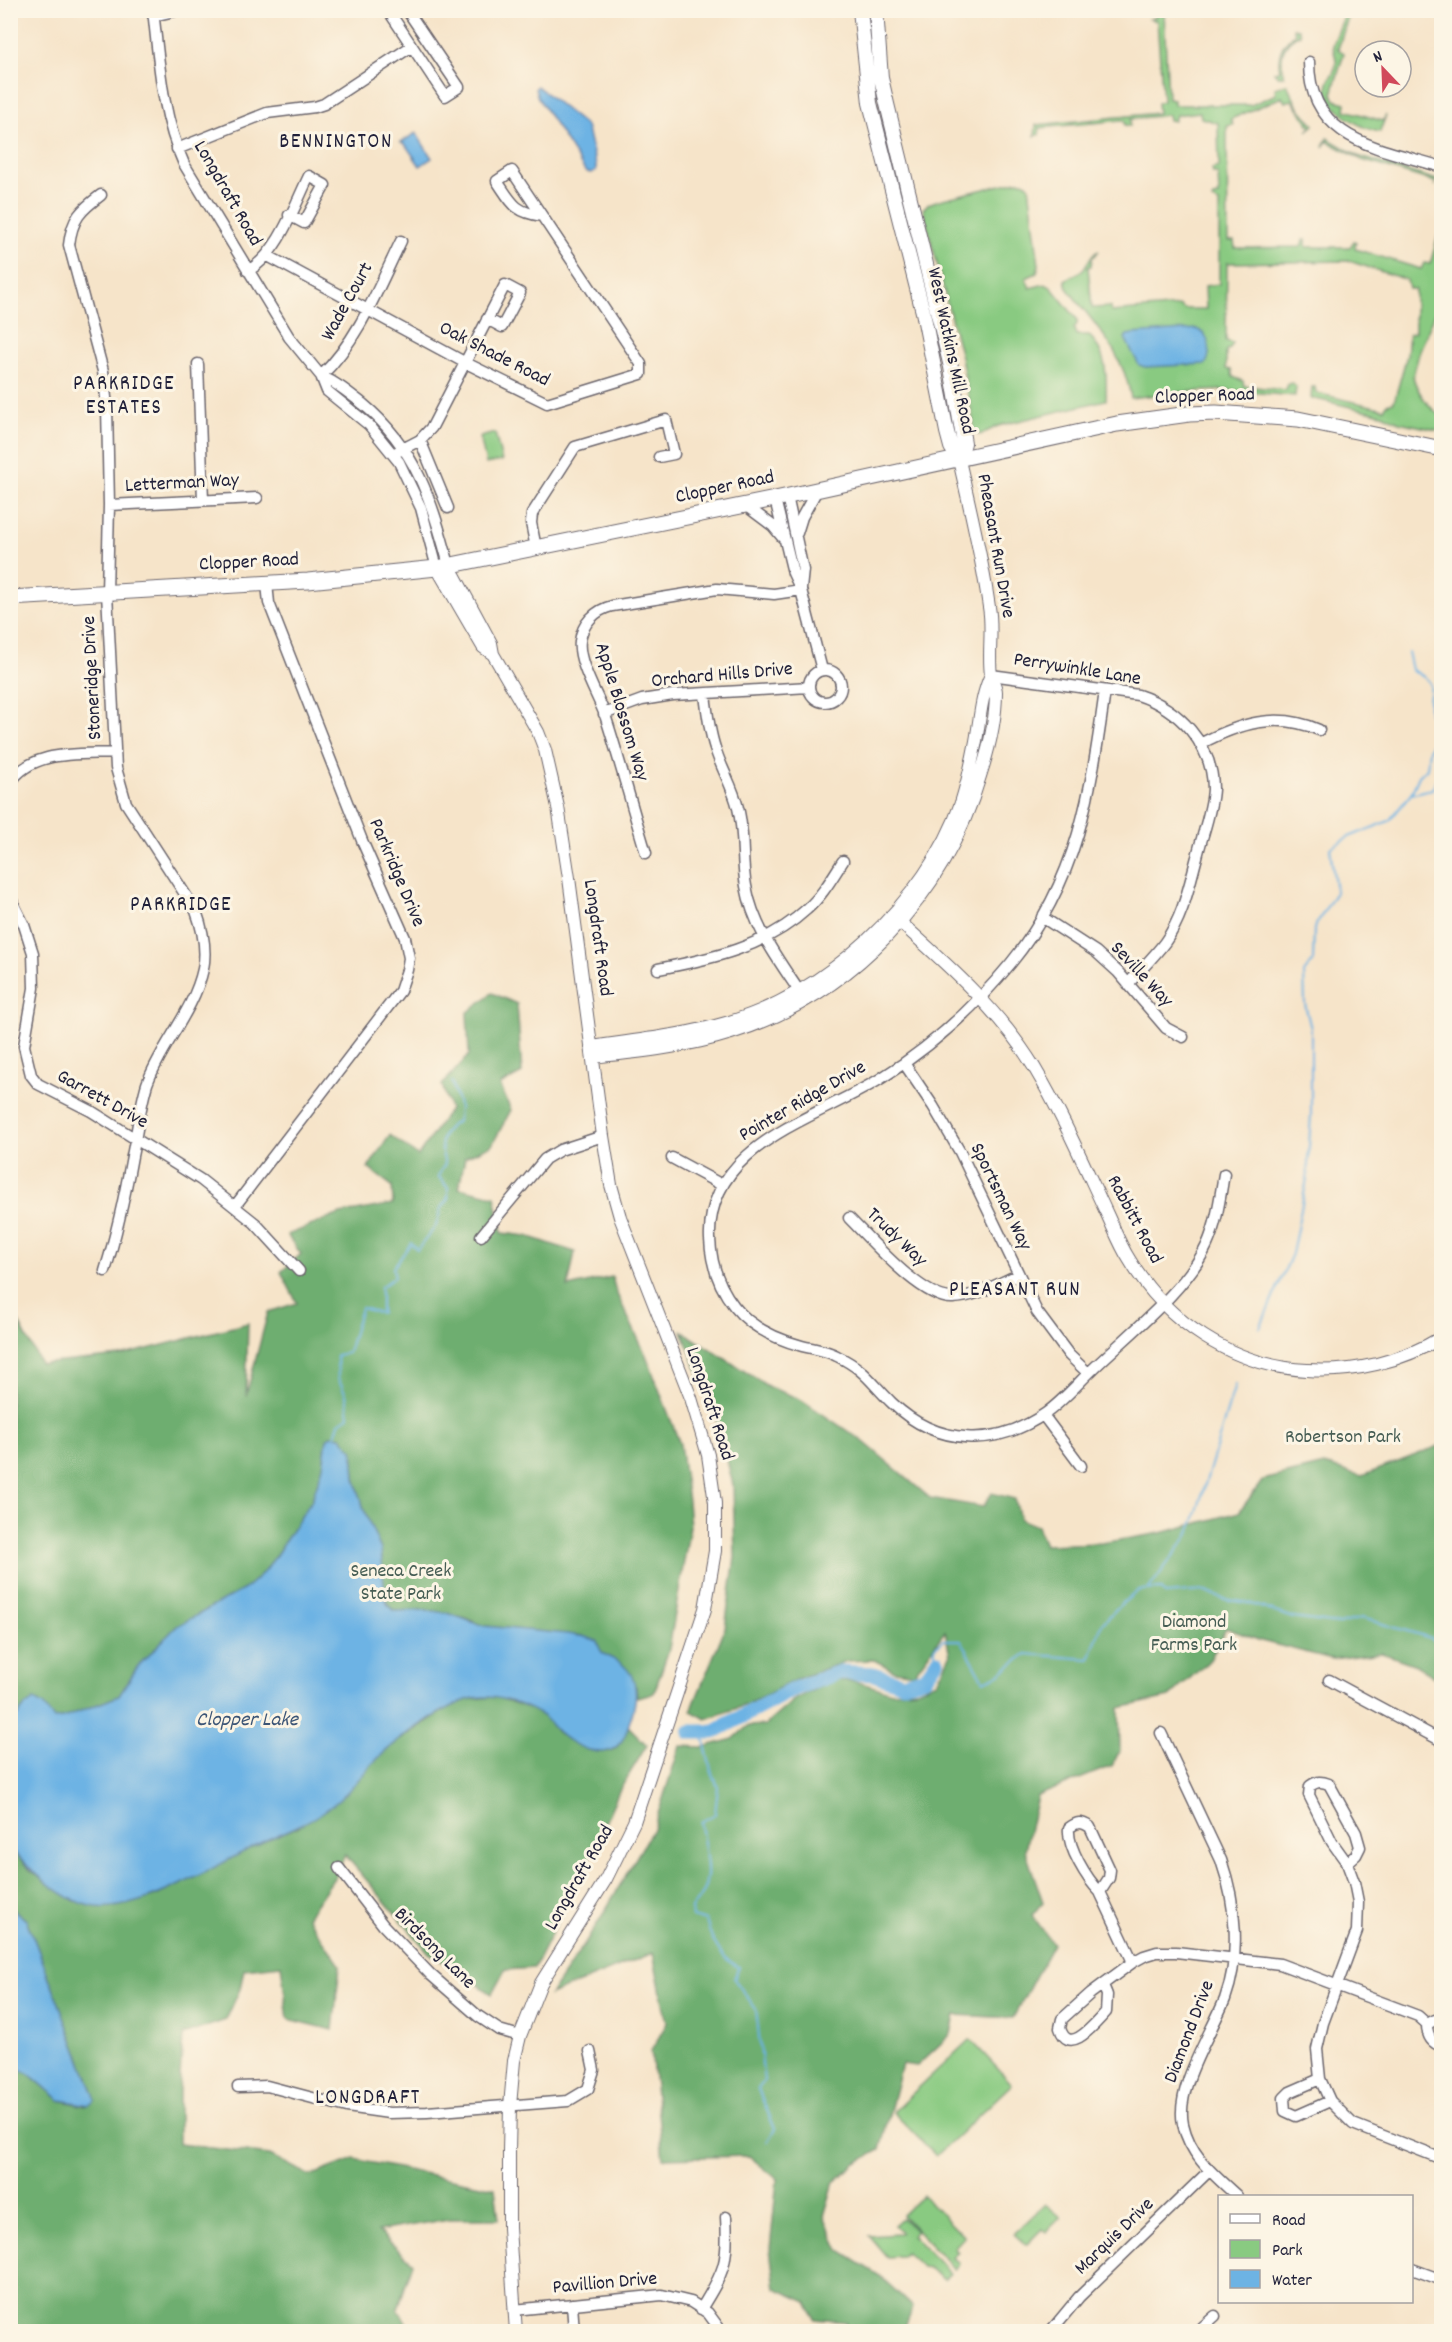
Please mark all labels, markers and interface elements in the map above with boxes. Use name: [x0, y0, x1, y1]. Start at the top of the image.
north arrow: [1353, 39, 1413, 99]
text: N: [1370, 45, 1386, 70]
district label: BENNINGTON: [279, 128, 393, 158]
street label: Longdraft Road: [185, 136, 269, 252]
street label: Wade Court: [315, 258, 381, 346]
street label: West Watkins Mill Road: [919, 265, 981, 437]
street label: Oak Shade Road: [434, 315, 554, 395]
district label: PARKRIDGE ESTATES: [73, 370, 175, 424]
street label: Clopper Road: [1154, 381, 1256, 413]
street label: Clopper Road: [673, 464, 777, 512]
street label: Letterman Way: [124, 467, 240, 501]
street label: Pheasant Run Drive: [969, 472, 1022, 621]
street label: Clopper Road: [198, 546, 300, 580]
street label: Stoneridge Drive: [76, 615, 110, 741]
street label: Apple Blossom Way: [587, 639, 656, 786]
street label: Perrywinkle Lane: [1011, 646, 1143, 694]
street label: Orchard Hills Drive: [650, 656, 794, 696]
street label: Parkridge Drive: [361, 814, 431, 932]
street label: Longdraft Road: [575, 878, 619, 998]
district label: PARKRIDGE: [130, 891, 232, 921]
street label: Seville Way: [1103, 936, 1180, 1015]
street label: Pointer Ridge Drive: [734, 1054, 872, 1150]
street label: Garrett Drive: [51, 1063, 153, 1137]
street label: Sportsman Way: [962, 1139, 1038, 1256]
street label: Rabbitt Road: [1099, 1171, 1169, 1269]
street label: Trudy Way: [859, 1202, 933, 1275]
district label: PLEASANT RUN: [949, 1276, 1081, 1306]
street label: Longdraft Road: [678, 1344, 740, 1464]
park label: Robertson Park: [1285, 1424, 1401, 1452]
park label: Seneca Creek State Park: [351, 1558, 451, 1609]
park label: Diamond Farms Park: [1151, 1609, 1237, 1660]
water label: Clopper Lake: [196, 1706, 300, 1736]
street label: Longdraft Road: [538, 1820, 622, 1936]
street label: Birdsong Lane: [387, 1902, 481, 1996]
street label: Diamond Drive: [1158, 1977, 1222, 2087]
district label: LONGDRAFT: [315, 2084, 421, 2114]
street label: Marquis Drive: [1069, 2192, 1161, 2282]
legend: [1218, 2195, 1413, 2303]
text: Road: [1272, 2209, 1306, 2234]
text: Park: [1272, 2239, 1303, 2264]
street label: Pavillion Drive: [552, 2265, 659, 2303]
text: Water: [1272, 2269, 1312, 2294]

